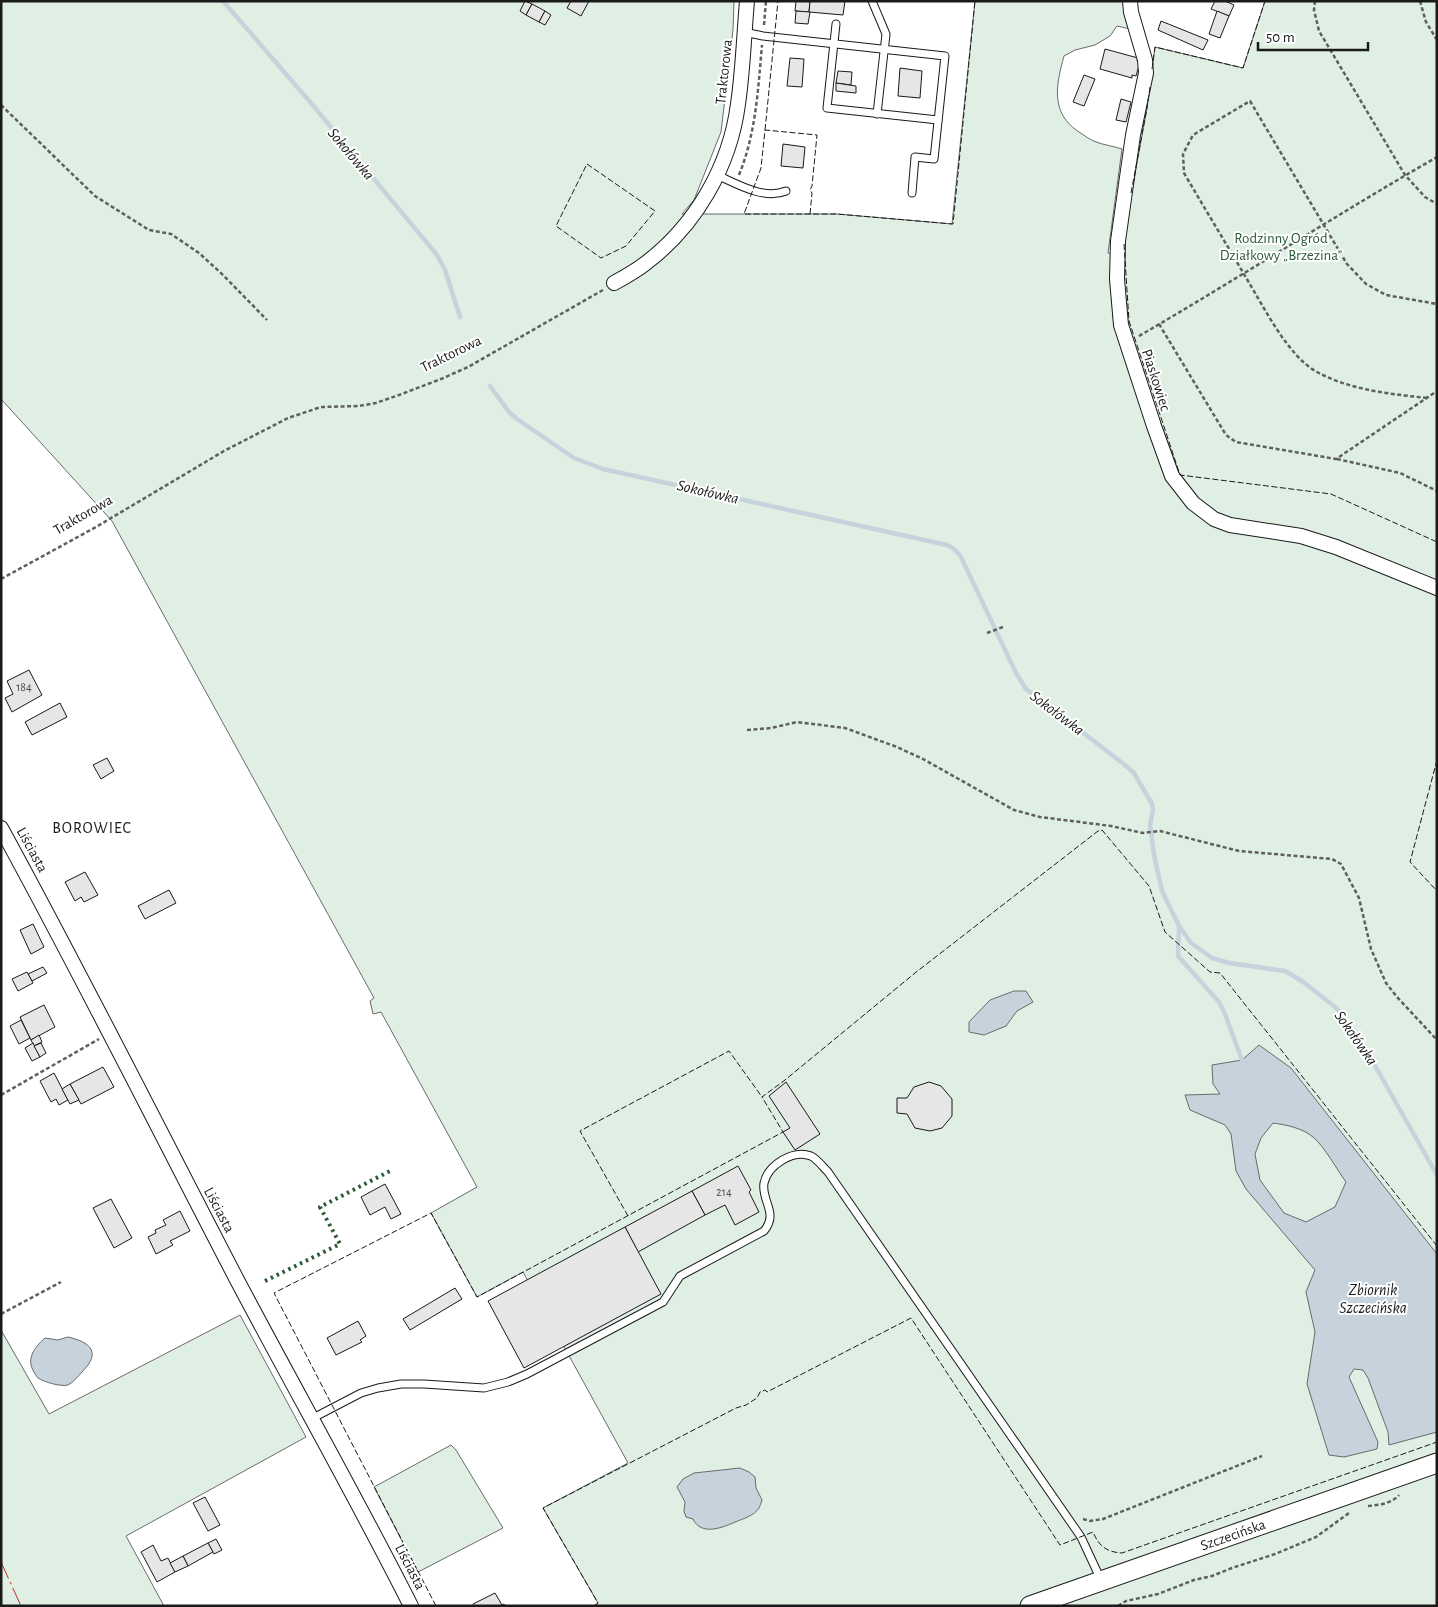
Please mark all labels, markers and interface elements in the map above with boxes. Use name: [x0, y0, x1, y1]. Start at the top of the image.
scale bar: [1258, 20, 1368, 52]
text: 50 m: [1266, 30, 1295, 45]
street label: Traktorowa: [713, 39, 735, 105]
water label: Sokołówka: [325, 125, 377, 183]
park label: Rodzinny Ogród Działkowy „Brzezina”: [1220, 231, 1342, 263]
street label: Traktorowa: [418, 333, 484, 375]
street label: Piaskowiec: [1139, 347, 1173, 413]
water label: Sokołówka: [676, 477, 740, 507]
street label: Traktorowa: [51, 492, 115, 538]
house number: 184: [16, 681, 32, 693]
water label: Sokołówka: [1027, 688, 1087, 738]
district label: BOROWIEC: [52, 820, 132, 836]
street label: Liściasta: [14, 825, 50, 875]
water label: Sokołówka: [1331, 1008, 1381, 1068]
street label: Liściasta: [201, 1185, 237, 1235]
house number: 214: [716, 1186, 732, 1198]
water label: Zbiornik Szczecińska: [1339, 1282, 1407, 1316]
street label: Szczecińska: [1198, 1516, 1267, 1553]
street label: Liściasta: [392, 1542, 428, 1592]

